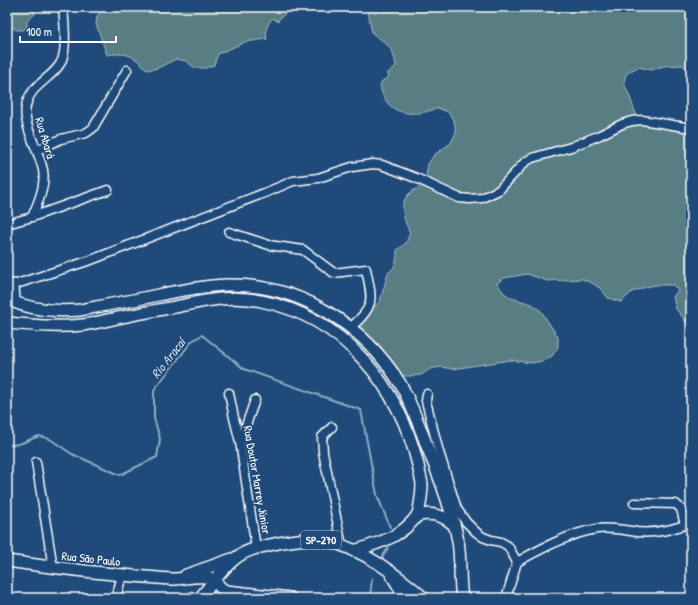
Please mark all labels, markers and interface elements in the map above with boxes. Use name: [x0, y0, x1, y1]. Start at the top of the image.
scale bar: [20, 18, 116, 44]
text: 100 m: [26, 23, 52, 40]
street label: Rua Abará: [31, 115, 60, 161]
water label: Rio Aracaí: [147, 332, 191, 382]
street label: Rua Doutor Marrey Júnior: [240, 424, 275, 536]
road number: SP-270: [301, 531, 341, 549]
street label: Rua São Paulo: [61, 547, 121, 570]

